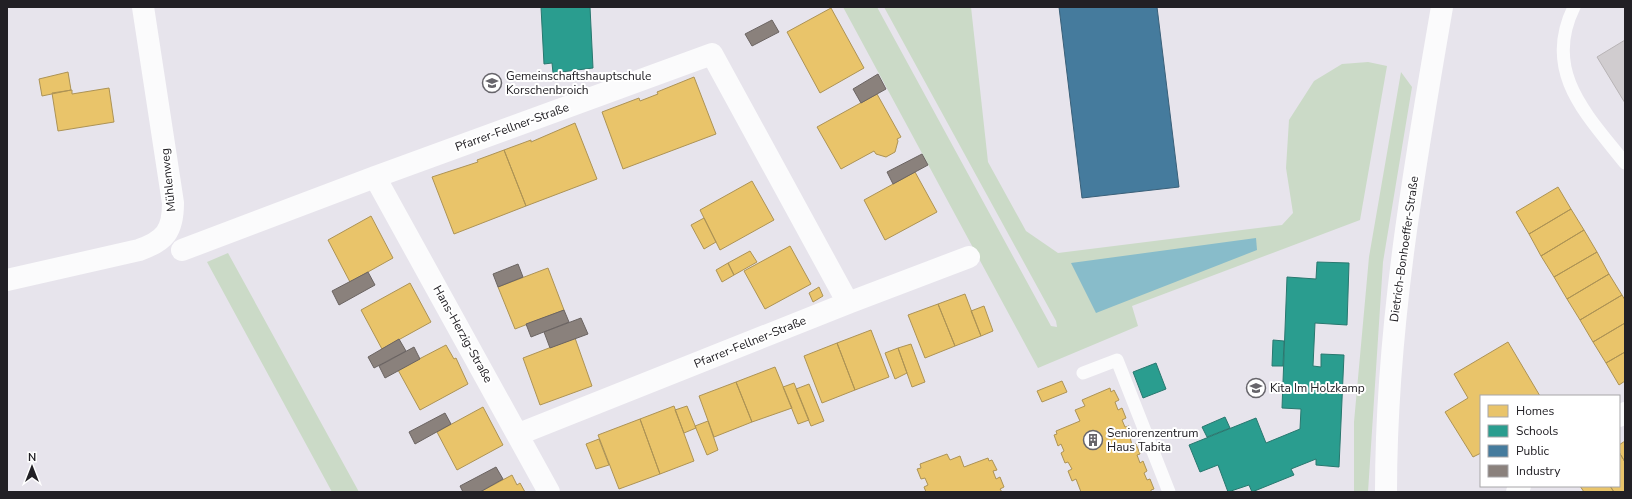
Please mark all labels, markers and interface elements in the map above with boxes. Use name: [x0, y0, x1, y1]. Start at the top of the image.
place label: Gemeinschaftshauptschule Korschenbroich: [506, 68, 651, 98]
school or university icon: Gemeinschaftshauptschule Korschenbroich: [481, 72, 503, 94]
street label: Pfarrer-Fellner-Straße: [453, 99, 571, 155]
street label: Mühlenweg: [157, 147, 179, 213]
street label: Dietrich-Bonhoeffer-Straße: [1386, 175, 1422, 323]
street label: Hans-Herzig-Straße: [430, 282, 496, 386]
street label: Pfarrer-Fellner-Straße: [691, 312, 809, 372]
school or university icon: Kita Im Holzkamp: [1245, 377, 1267, 399]
place label: Kita Im Holzkamp: [1270, 380, 1365, 396]
legend: [1480, 395, 1620, 487]
text: Homes: [1516, 403, 1554, 419]
text: Schools: [1516, 423, 1559, 439]
place label: Seniorenzentrum Haus Tabita: [1107, 425, 1199, 455]
building icon: Seniorenzentrum Haus Tabita: [1082, 429, 1104, 451]
text: Public: [1516, 443, 1550, 459]
north arrow: [12, 447, 52, 487]
text: N: [28, 450, 36, 465]
text: Industry: [1516, 463, 1561, 479]

